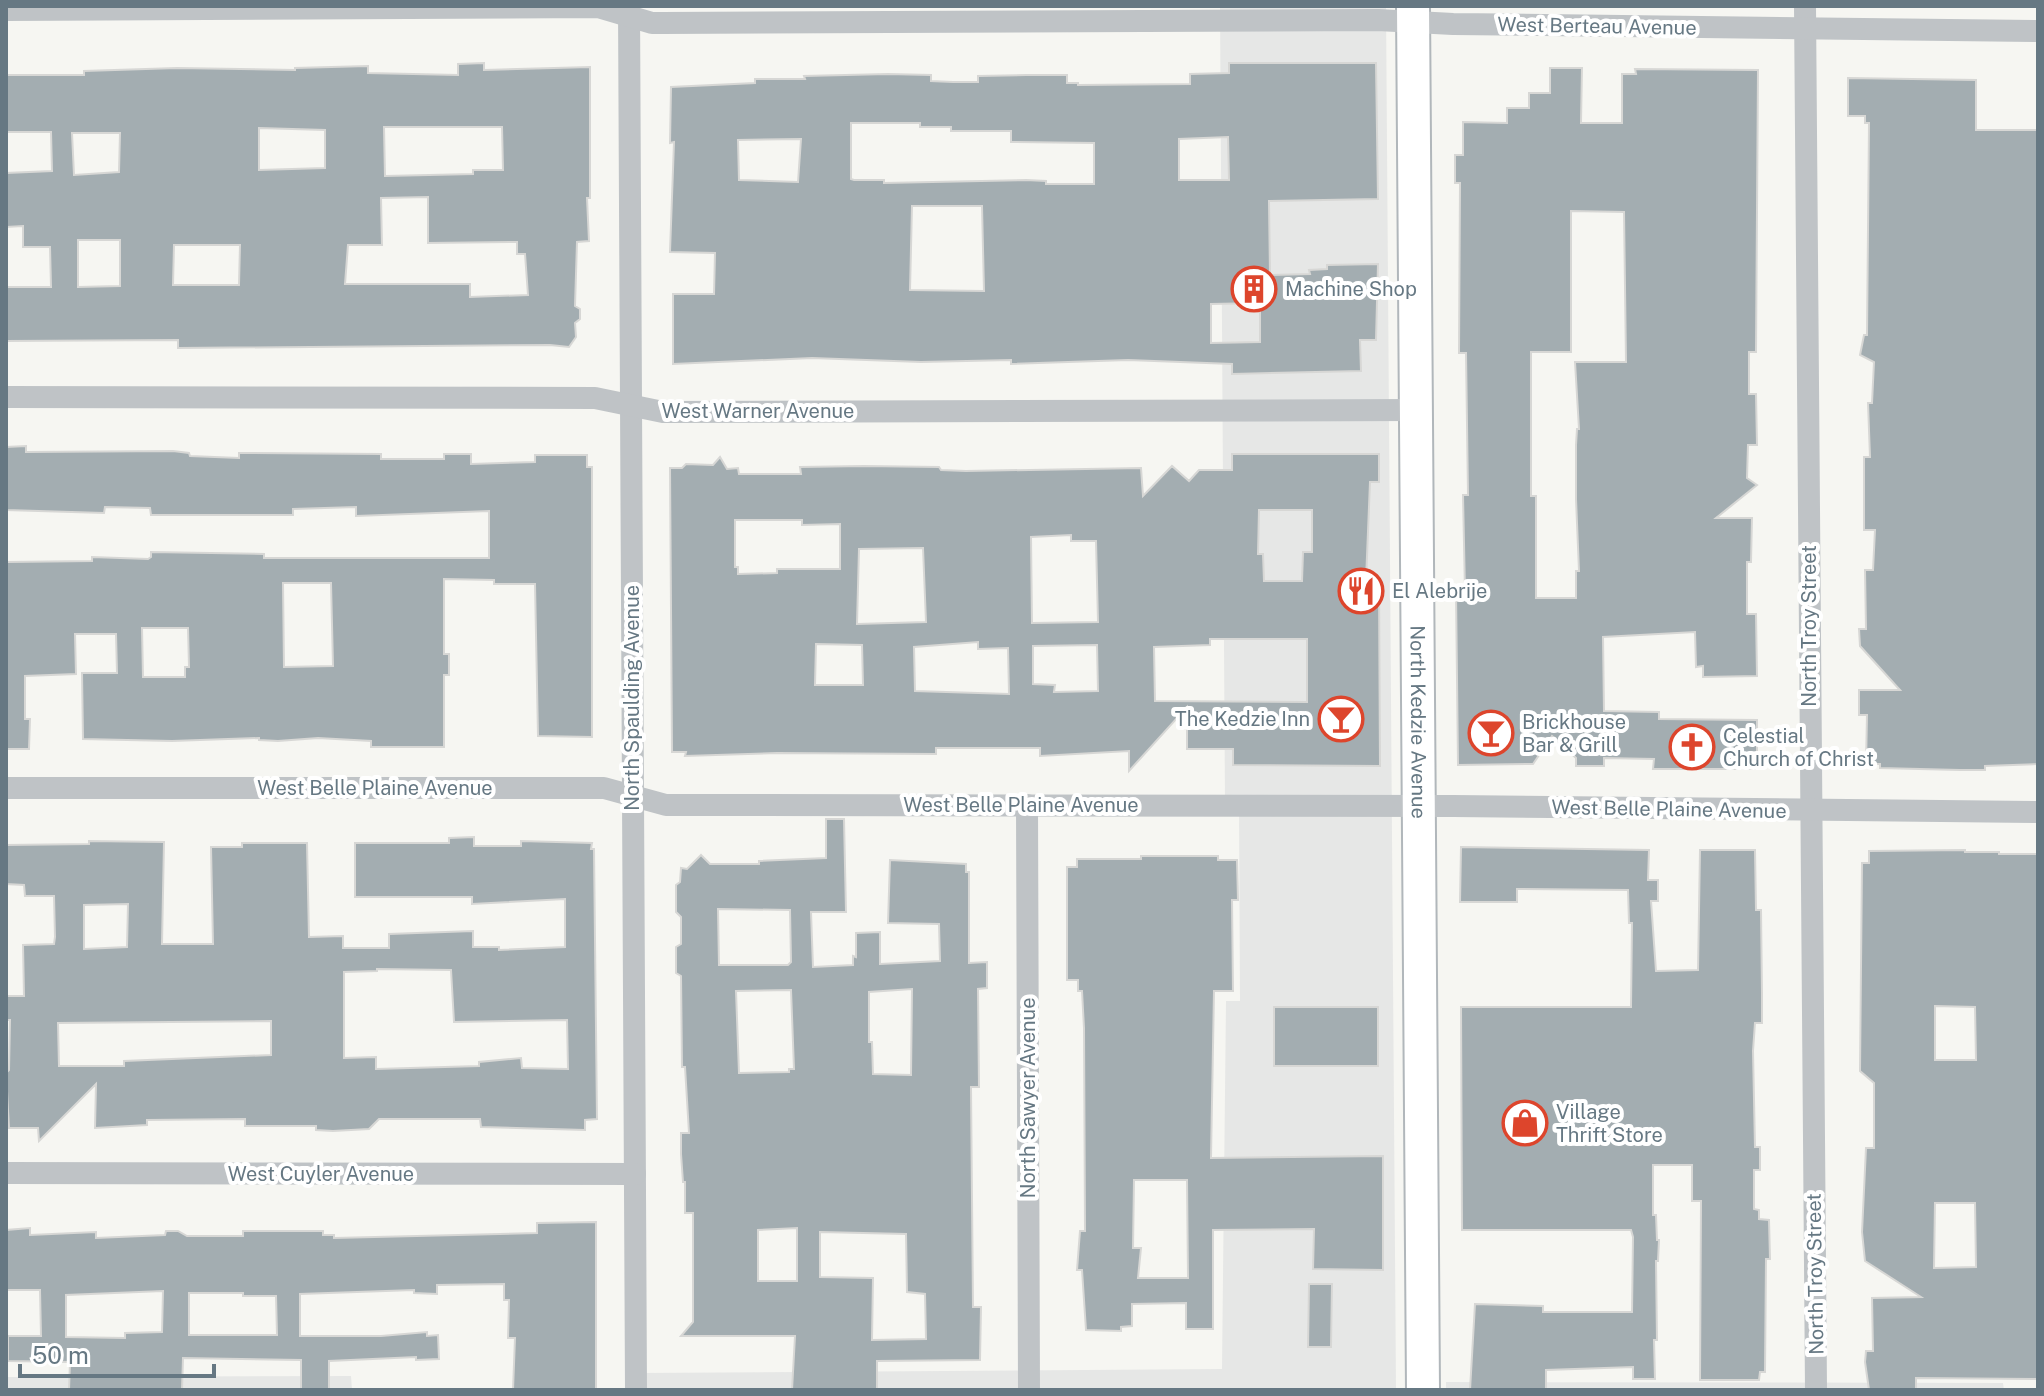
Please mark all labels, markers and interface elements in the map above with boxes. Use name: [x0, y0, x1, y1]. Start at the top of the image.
street label: West Berteau Avenue: [1497, 12, 1697, 40]
building icon: Machine Shop: [1230, 265, 1278, 313]
place label: Machine Shop: [1285, 277, 1417, 301]
street label: West Warner Avenue: [662, 399, 854, 423]
street label: North Troy Street: [1797, 545, 1821, 707]
restaurant icon: El Alebrije: [1337, 567, 1385, 615]
place label: El Alebrije: [1392, 579, 1487, 603]
street label: North Spaulding Avenue: [620, 585, 644, 811]
street label: North Kedzie Avenue: [1405, 625, 1431, 819]
bar icon: The Kedzie Inn: [1317, 695, 1365, 743]
place label: The Kedzie Inn: [1175, 707, 1310, 731]
bar icon: Brickhouse Bar & Grill: [1467, 709, 1515, 757]
place label: Brickhouse Bar & Grill: [1522, 710, 1626, 757]
church icon: Celestial Church of Christ: [1668, 723, 1716, 771]
place label: Celestial Church of Christ: [1723, 724, 1874, 771]
street label: West Belle Plaine Avenue: [257, 776, 493, 800]
street label: West Belle Plaine Avenue: [903, 793, 1139, 817]
street label: West Belle Plaine Avenue: [1551, 795, 1787, 823]
street label: North Sawyer Avenue: [1016, 997, 1040, 1199]
shop icon: Village Thrift Store: [1501, 1099, 1549, 1147]
place label: Village Thrift Store: [1556, 1100, 1663, 1147]
street label: West Cuyler Avenue: [228, 1162, 414, 1186]
street label: North Troy Street: [1802, 1193, 1828, 1355]
scale bar: [20, 1328, 214, 1378]
text: 50 m: [32, 1341, 89, 1369]

